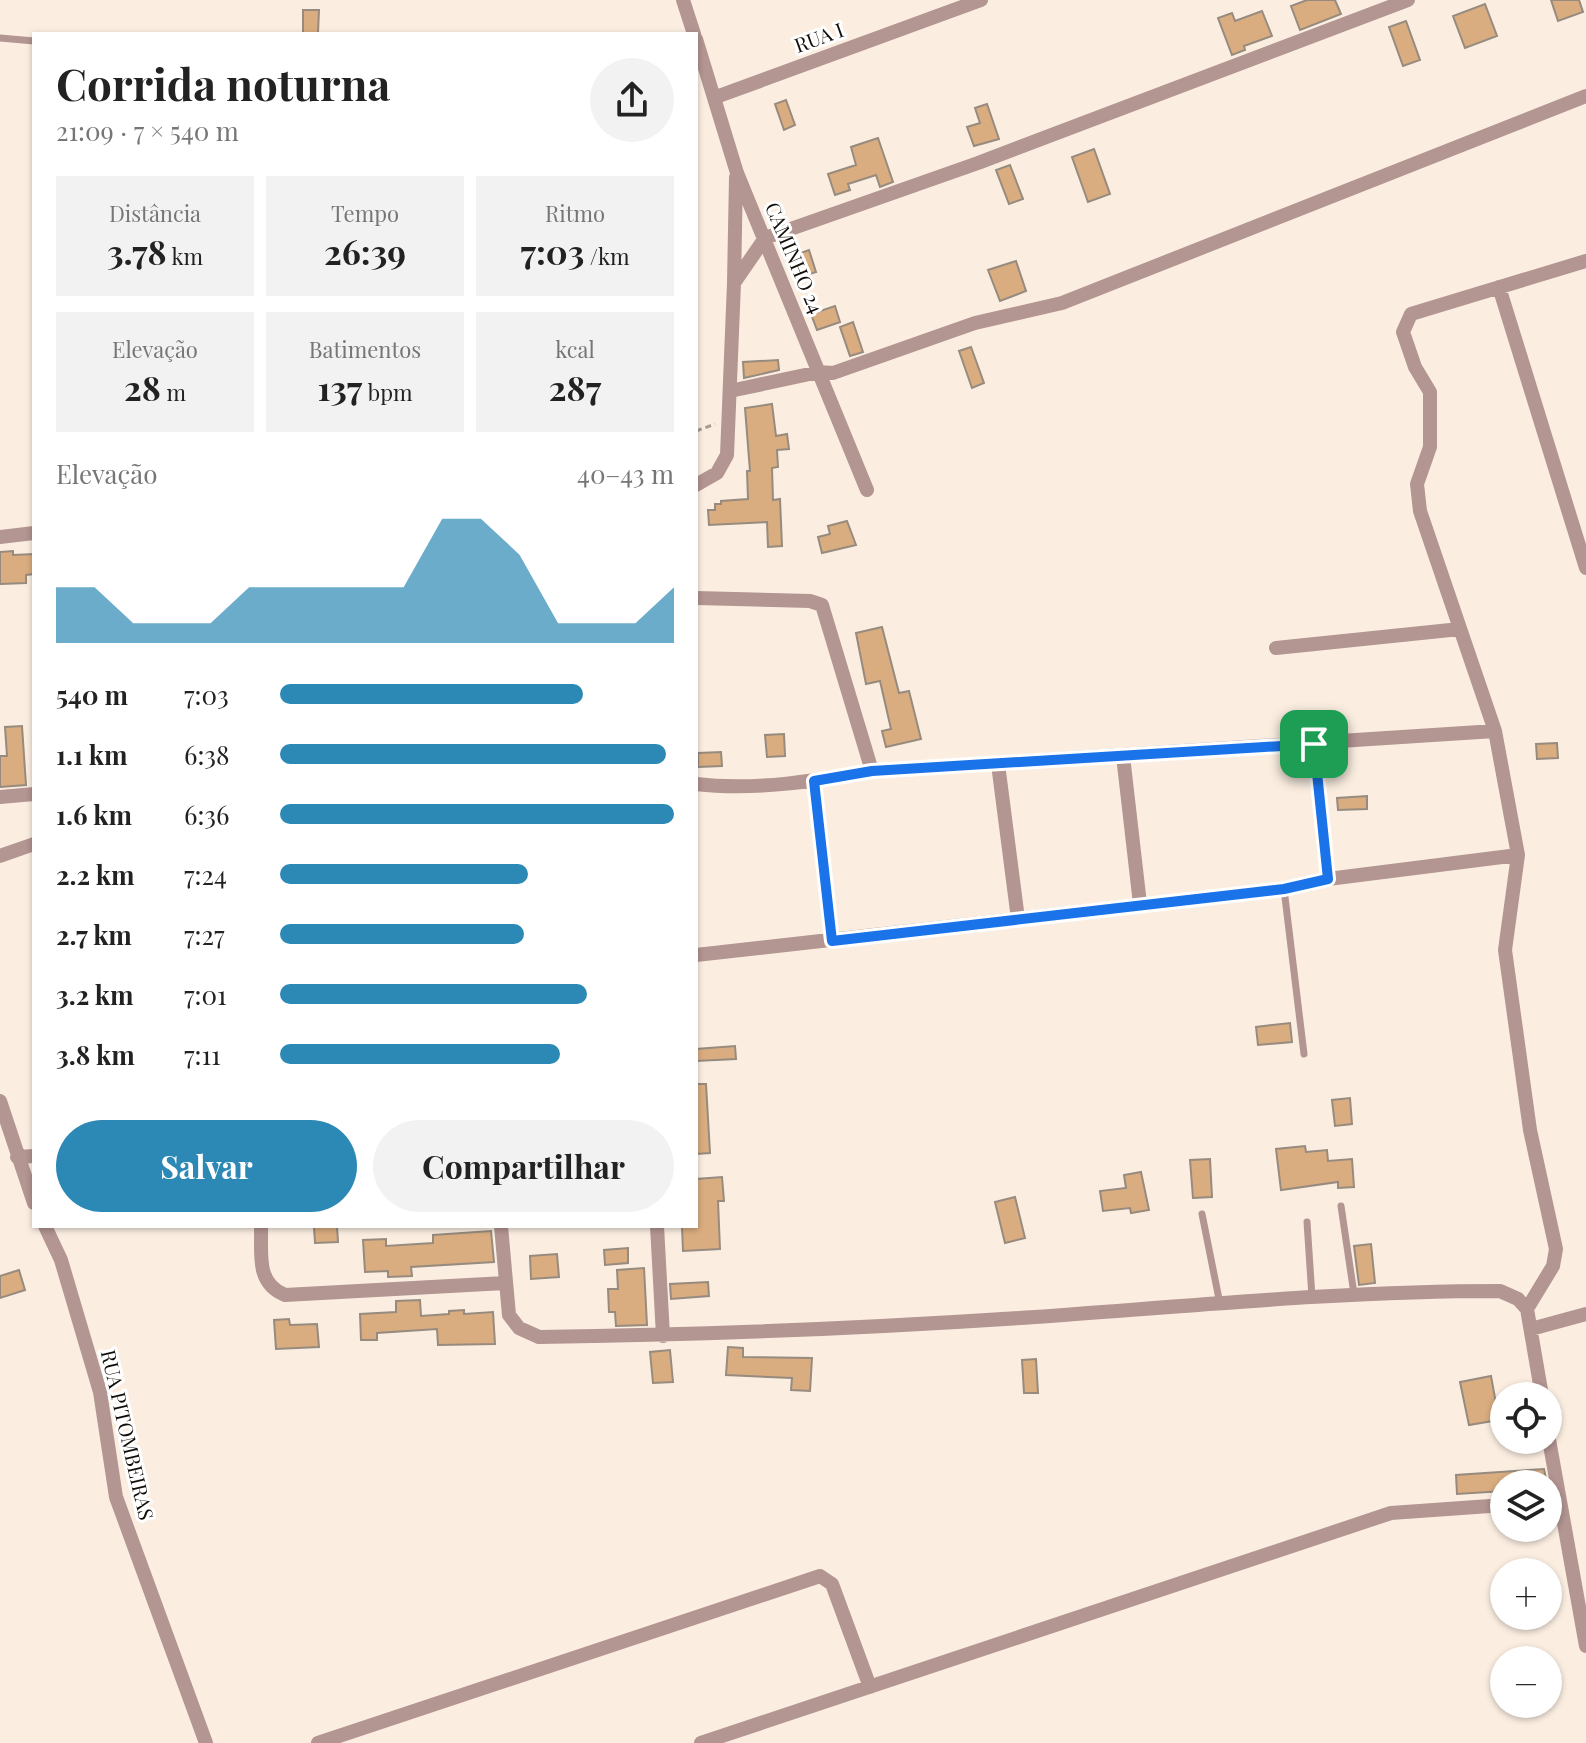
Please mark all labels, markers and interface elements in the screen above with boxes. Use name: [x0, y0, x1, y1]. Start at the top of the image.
street label: RUA I: [790, 15, 847, 58]
text: Corrida noturna: [56, 53, 390, 112]
button: share: [590, 58, 674, 142]
text: 21:09 · 7 × 540 m: [56, 113, 239, 148]
text: Distância: [109, 198, 201, 228]
text: Tempo: [331, 198, 399, 228]
text: Ritmo: [545, 198, 605, 228]
street label: CAMINHO 24: [760, 198, 831, 317]
text: 3.78: [107, 228, 167, 274]
text: 26:39: [324, 228, 406, 274]
text: 7:03: [520, 228, 584, 274]
text: km: [167, 241, 203, 271]
text: /km: [584, 241, 630, 271]
text: Elevação: [112, 334, 198, 364]
text: Batimentos: [309, 334, 421, 364]
text: kcal: [555, 334, 595, 364]
text: 28: [124, 364, 161, 410]
text: 137: [317, 364, 362, 410]
text: 287: [549, 364, 601, 410]
text: m: [161, 377, 186, 407]
text: bpm: [362, 377, 413, 407]
text: Elevação: [56, 456, 157, 491]
text: 40–43 m: [577, 456, 674, 491]
text: 540 m: [56, 677, 128, 712]
text: 7:03: [184, 677, 229, 712]
pin: [1280, 710, 1348, 778]
icon: arrive: [1292, 722, 1336, 766]
text: 1.1 km: [56, 737, 127, 772]
text: 6:38: [184, 737, 230, 772]
text: 1.6 km: [56, 797, 132, 832]
text: 6:36: [184, 797, 230, 832]
text: 2.2 km: [56, 857, 134, 892]
text: 7:24: [184, 857, 227, 892]
text: 2.7 km: [56, 917, 132, 952]
text: 7:27: [184, 917, 224, 952]
text: 3.2 km: [56, 977, 134, 1012]
text: 7:01: [184, 977, 227, 1012]
text: 3.8 km: [56, 1037, 135, 1072]
text: 7:11: [184, 1037, 221, 1072]
button: Salvar: [56, 1120, 357, 1212]
button: Compartilhar: [373, 1120, 674, 1212]
street label: RUA PITOMBEIRAS: [96, 1347, 161, 1523]
map controls: [1490, 1382, 1562, 1718]
button: locate: [1490, 1382, 1562, 1454]
button: layers: [1490, 1470, 1562, 1542]
button: +: [1490, 1558, 1562, 1630]
button: −: [1490, 1646, 1562, 1718]

